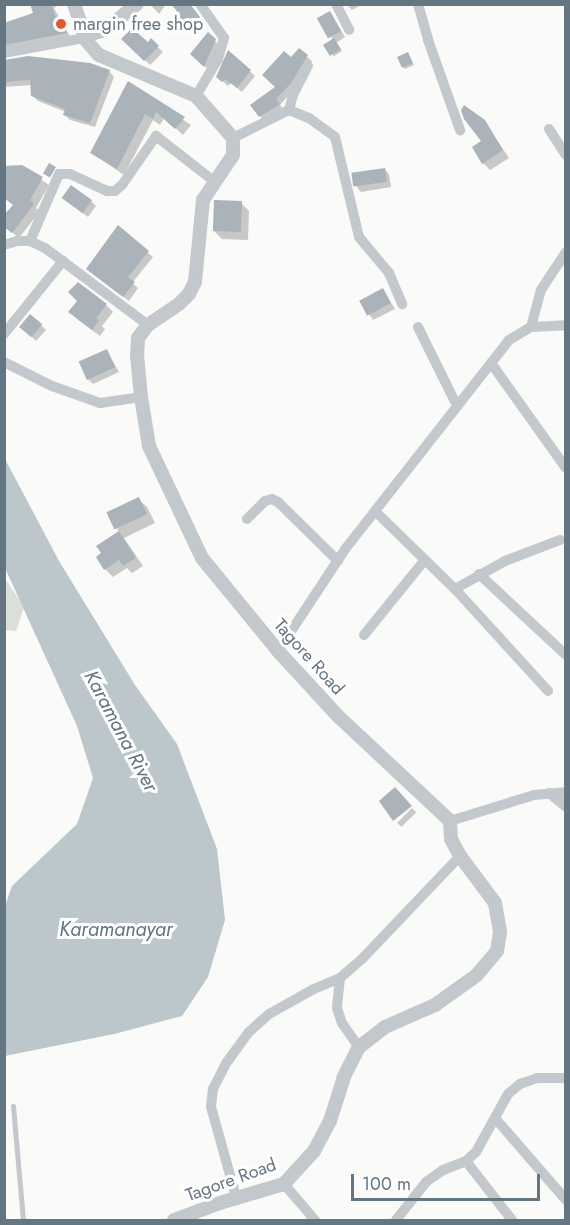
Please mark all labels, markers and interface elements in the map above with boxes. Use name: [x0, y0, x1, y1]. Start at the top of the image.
place label: margin free shop: [73, 13, 203, 35]
marker: margin free shop: [54, 17, 68, 31]
street label: Tagore Road: [269, 615, 349, 699]
water label: Karamana River: [79, 666, 163, 796]
water label: Karamanayar: [59, 917, 173, 941]
street label: Tagore Road: [183, 1154, 279, 1206]
scale bar: [354, 1162, 543, 1200]
text: 100 m: [362, 1171, 411, 1197]

